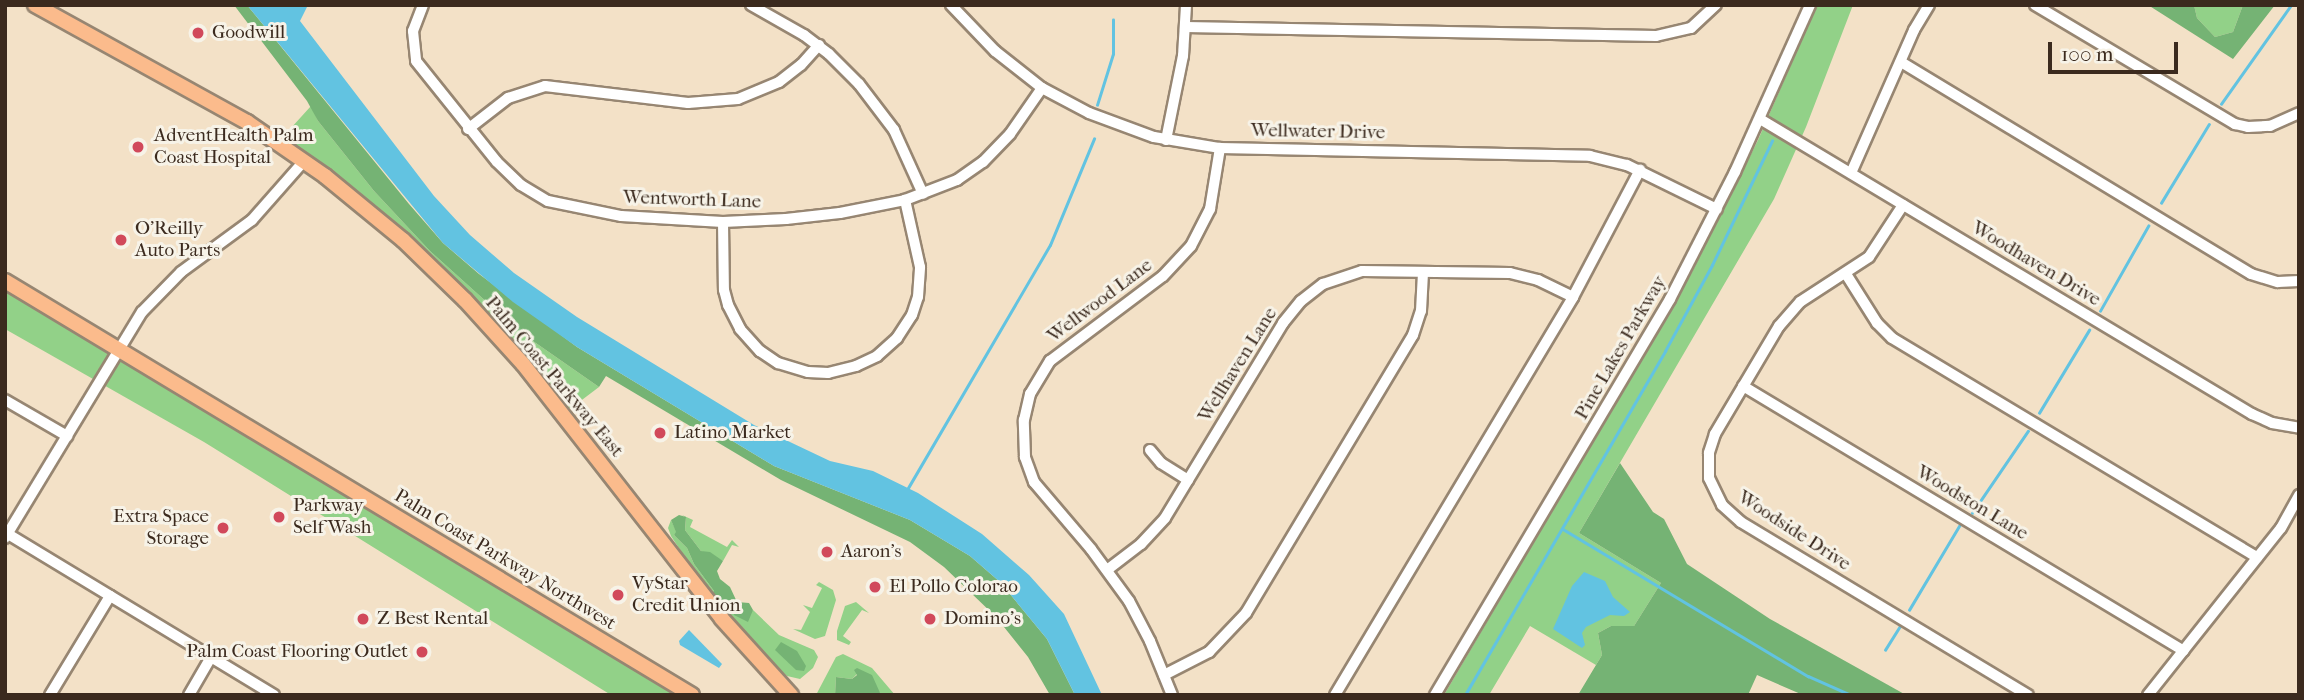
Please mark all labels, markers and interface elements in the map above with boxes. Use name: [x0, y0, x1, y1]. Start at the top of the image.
place label: Goodwill: [212, 22, 285, 44]
marker: Goodwill: [190, 25, 206, 41]
scale bar: [2052, 28, 2182, 72]
text: 100 m: [2061, 42, 2114, 66]
street label: Wellwater Drive: [1251, 119, 1385, 145]
place label: AdventHealth Palm Coast Hospital: [154, 125, 314, 169]
marker: AdventHealth Palm Coast Hospital: [128, 137, 148, 157]
street label: Wentworth Lane: [623, 186, 761, 214]
street label: Woodhaven Drive: [1967, 217, 2105, 311]
place label: O'Reilly Auto Parts: [135, 218, 220, 262]
marker: O'Reilly Auto Parts: [113, 232, 129, 248]
street label: Wellwood Lane: [1043, 254, 1157, 348]
street label: Pine Lakes Parkway: [1571, 272, 1671, 424]
street label: Palm Coast Parkway East: [480, 292, 628, 462]
street label: Wellhaven Lane: [1194, 304, 1282, 426]
place label: Latino Market: [674, 422, 791, 444]
marker: Latino Market: [652, 425, 668, 441]
street label: Woodston Lane: [1912, 461, 2032, 545]
street label: Palm Coast Parkway Northwest: [390, 485, 620, 635]
street label: Woodside Drive: [1733, 486, 1855, 576]
place label: Parkway Self Wash: [293, 495, 371, 539]
place label: Extra Space Storage: [113, 506, 209, 550]
marker: Parkway Self Wash: [271, 509, 287, 525]
marker: Extra Space Storage: [215, 520, 231, 536]
place label: Aaron's: [841, 541, 901, 563]
marker: Aaron's: [819, 544, 835, 560]
place label: VyStar Credit Union: [632, 573, 741, 617]
place label: El Pollo Colorao: [889, 576, 1018, 598]
marker: El Pollo Colorao: [867, 579, 883, 595]
marker: VyStar Credit Union: [610, 587, 626, 603]
place label: Z Best Rental: [377, 608, 488, 630]
place label: Domino's: [944, 608, 1021, 630]
marker: Z Best Rental: [355, 611, 371, 627]
marker: Domino's: [922, 611, 938, 627]
place label: Palm Coast Flooring Outlet: [186, 641, 408, 663]
marker: Palm Coast Flooring Outlet: [414, 644, 430, 660]

